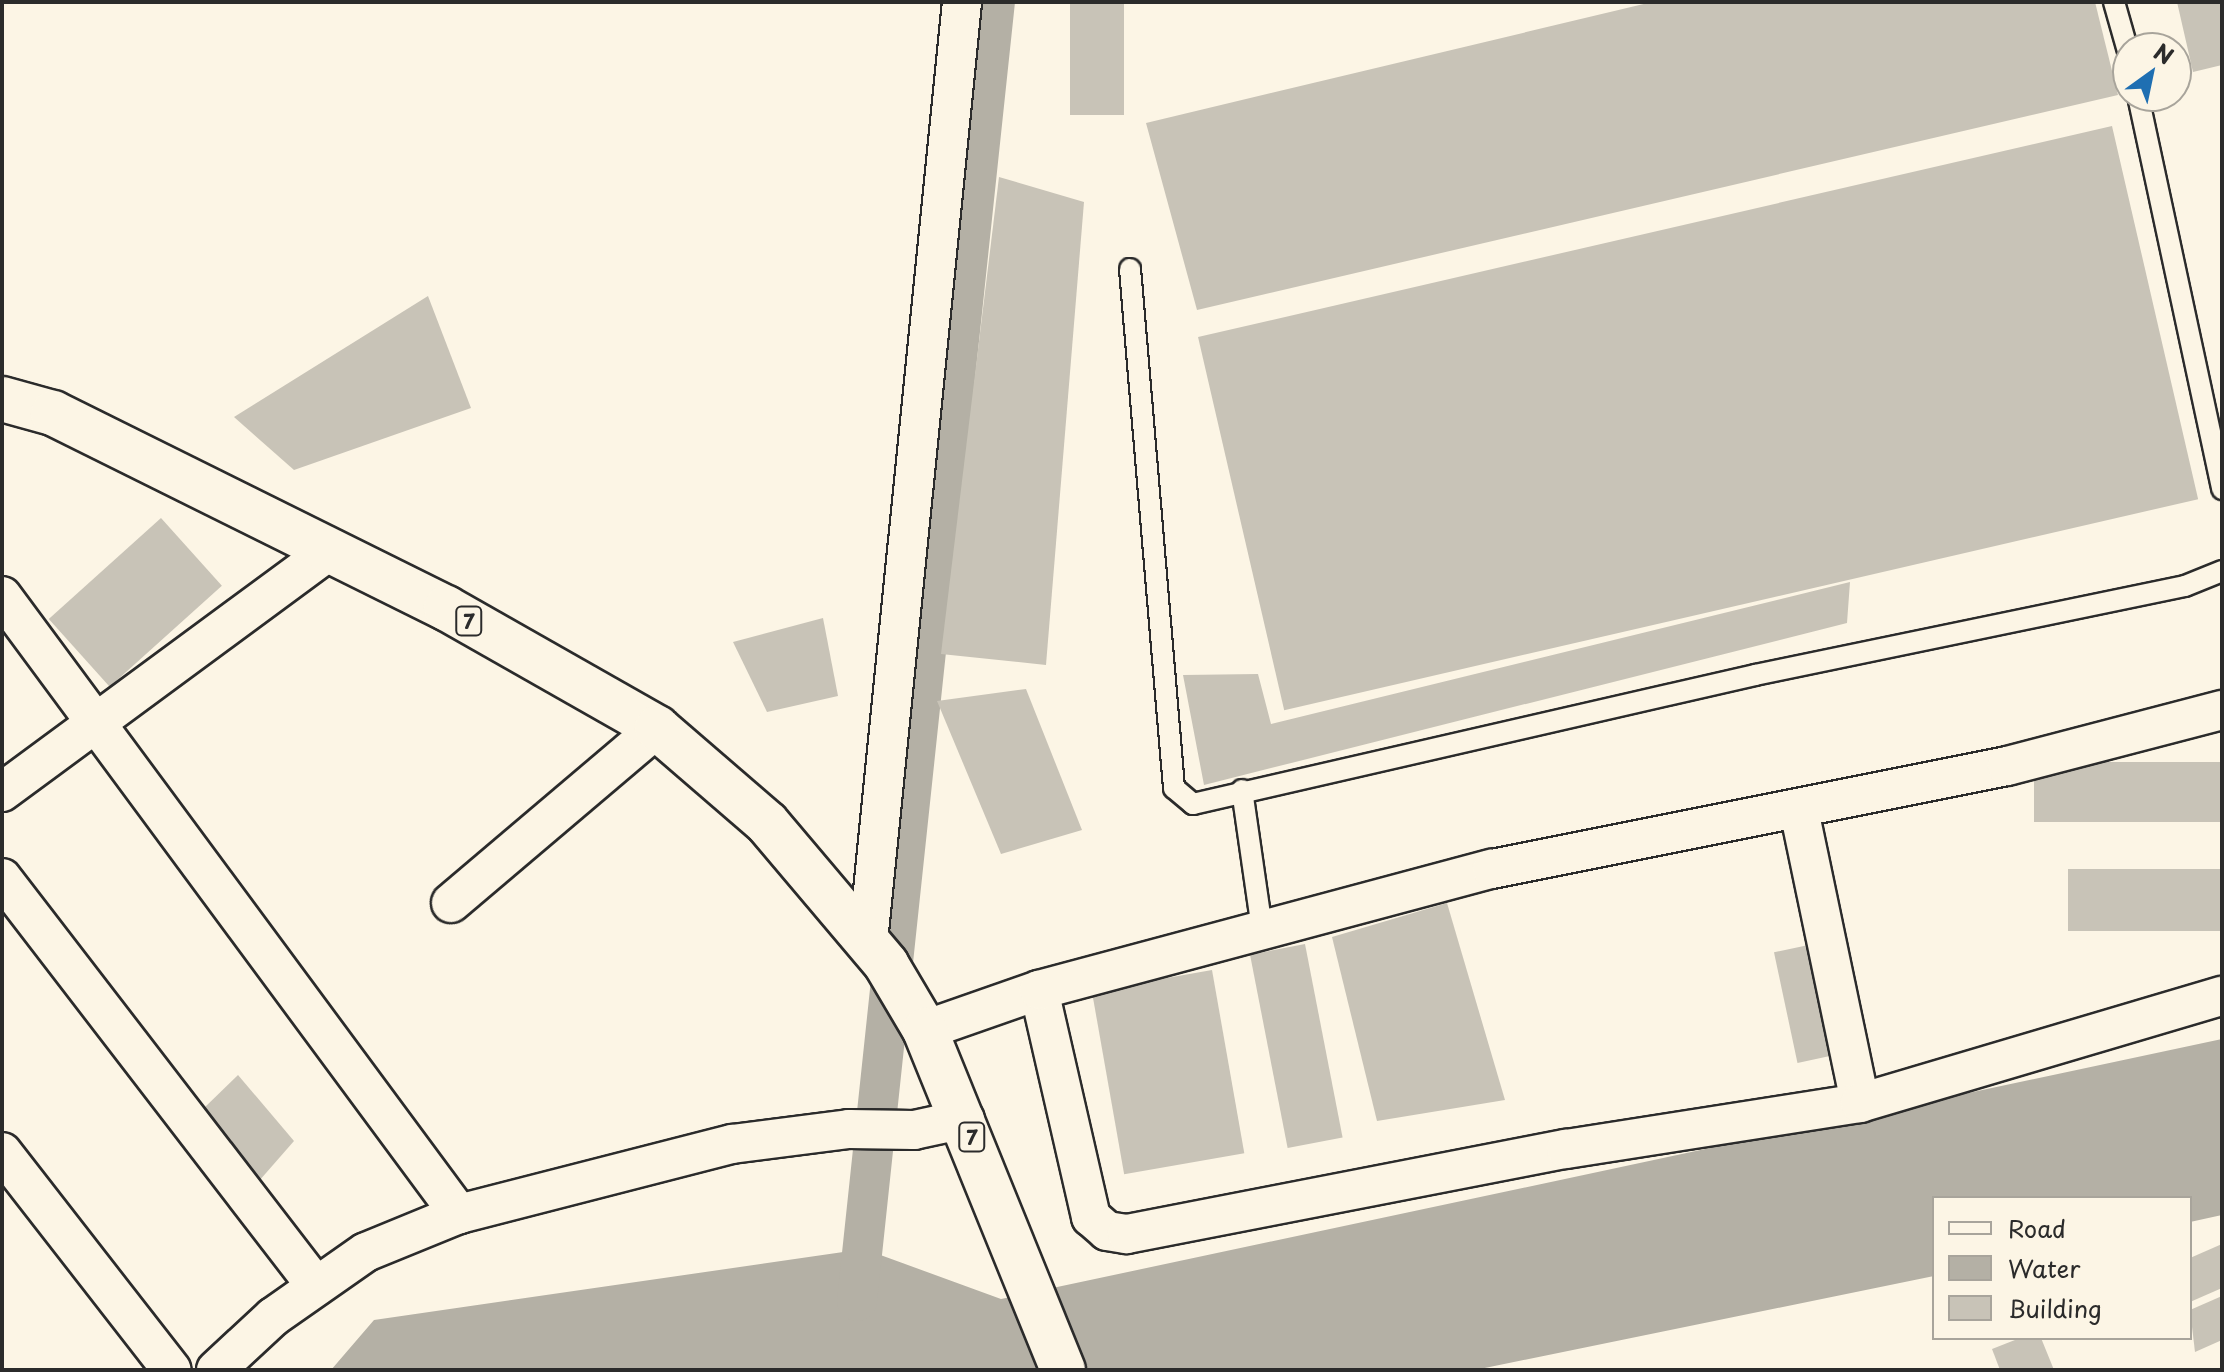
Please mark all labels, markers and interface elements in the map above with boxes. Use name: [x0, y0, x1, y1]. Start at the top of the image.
north arrow: [2112, 32, 2192, 112]
text: N: [2148, 35, 2181, 72]
road number: 7: [455, 605, 483, 637]
road number: 7: [958, 1121, 986, 1153]
legend: [1932, 1196, 2192, 1340]
text: Road: [2008, 1210, 2066, 1246]
text: Water: [2008, 1250, 2080, 1286]
text: Building: [2008, 1290, 2102, 1326]

